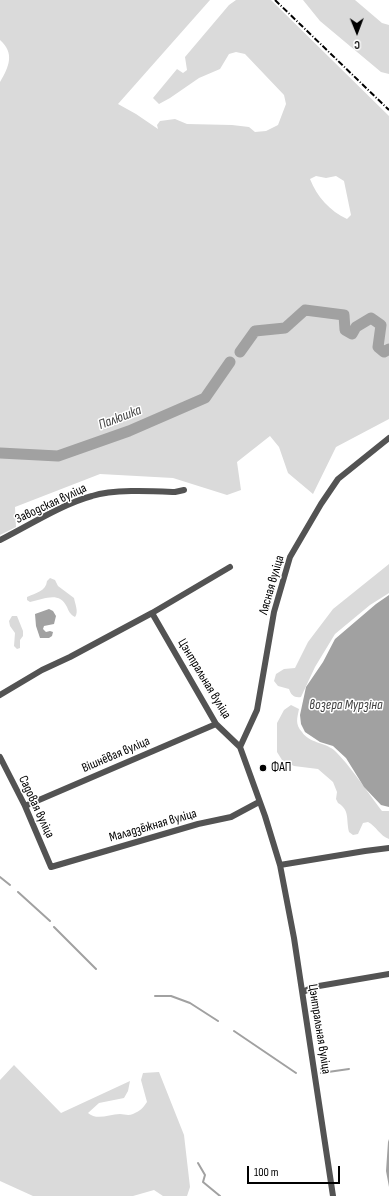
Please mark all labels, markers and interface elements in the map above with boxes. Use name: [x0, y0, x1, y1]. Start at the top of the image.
north arrow: [337, 12, 377, 52]
text: С: [354, 38, 360, 51]
water label: Палюшка: [96, 402, 144, 434]
street label: Заводская вуліца: [13, 481, 89, 527]
street label: Лясная вуліца: [256, 554, 288, 616]
street label: Цэнтральная вуліца: [174, 636, 234, 722]
water label: возера Мурзіна: [309, 697, 383, 713]
street label: Вішнёвая вуліца: [80, 734, 152, 776]
place label: ФАП: [271, 760, 291, 776]
marker: ФАП: [258, 763, 268, 773]
street label: Садовая вуліца: [15, 773, 57, 841]
street label: Маладзёжная вуліца: [107, 806, 199, 846]
street label: Цэнтральная вуліца: [304, 983, 334, 1075]
scale bar: [249, 1158, 342, 1184]
text: 100 m: [254, 1165, 279, 1180]

